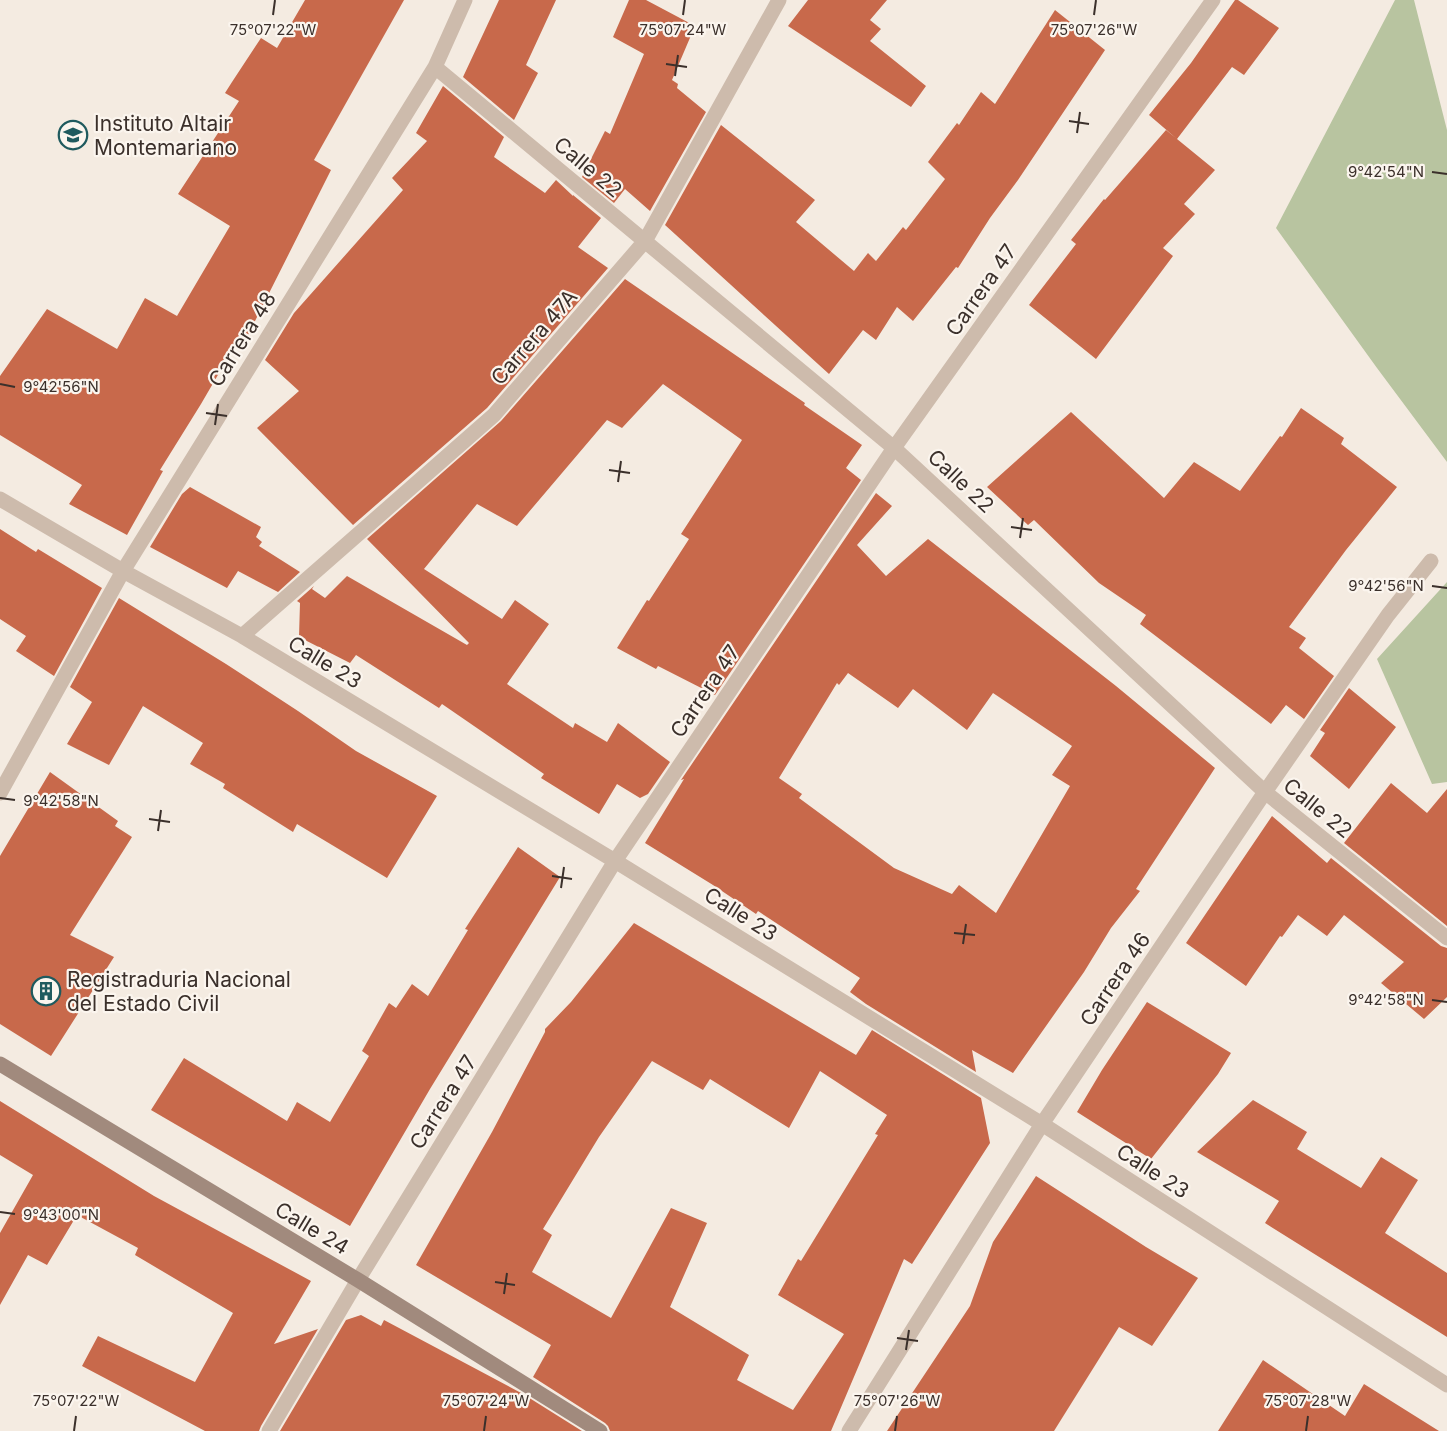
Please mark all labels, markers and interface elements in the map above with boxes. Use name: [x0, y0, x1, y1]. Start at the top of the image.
text: 75°07'22"W: [230, 20, 316, 39]
text: 75°07'24"W: [640, 20, 727, 39]
text: 75°07'26"W: [1051, 20, 1138, 39]
place label: Instituto Altair Montemariano: [94, 111, 237, 160]
school or university icon: Instituto Altair Montemariano: [57, 119, 89, 151]
street label: Calle 22: [549, 131, 627, 203]
text: 9°42'54"N: [1348, 162, 1424, 181]
street label: Carrera 47: [940, 239, 1022, 341]
street label: Carrera 47A: [486, 284, 582, 390]
street label: Carrera 48: [203, 287, 281, 391]
text: 9°42'56"N: [23, 377, 99, 396]
street label: Calle 22: [923, 444, 999, 518]
text: 9°42'56"N: [1348, 576, 1424, 595]
street label: Calle 23: [284, 630, 366, 694]
street label: Carrera 47: [665, 640, 745, 742]
street label: Calle 22: [1279, 773, 1357, 843]
text: 9°42'58"N: [23, 791, 99, 810]
street label: Calle 23: [700, 882, 782, 946]
street label: Carrera 46: [1075, 928, 1155, 1030]
place label: Registraduria Nacional del Estado Civil: [67, 967, 291, 1016]
building icon: Registraduria Nacional del Estado Civil: [30, 975, 62, 1007]
text: 9°42'58"N: [1348, 990, 1424, 1009]
street label: Carrera 47: [404, 1050, 482, 1154]
street label: Calle 23: [1112, 1138, 1194, 1204]
street label: Calle 24: [271, 1196, 353, 1260]
text: 9°43'00"N: [23, 1205, 99, 1224]
text: 75°07'22"W: [33, 1391, 119, 1410]
text: 75°07'24"W: [443, 1391, 530, 1410]
text: 75°07'26"W: [854, 1391, 941, 1410]
text: 75°07'28"W: [1265, 1391, 1352, 1410]

